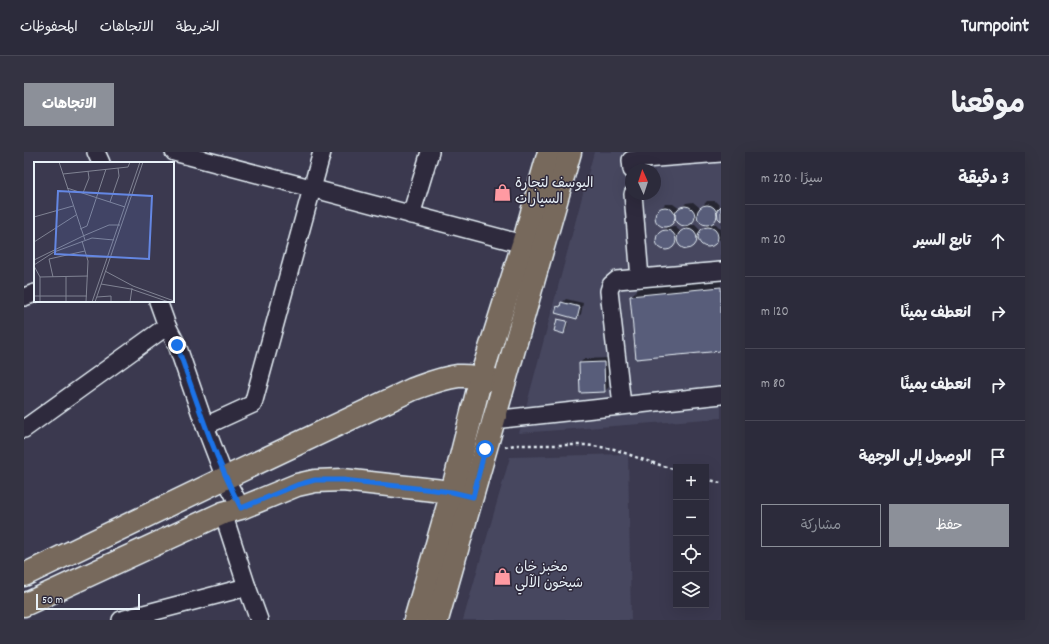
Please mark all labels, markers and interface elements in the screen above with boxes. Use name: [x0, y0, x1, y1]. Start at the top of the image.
text: Turnpoint: [961, 14, 1029, 41]
text: المحفوظات: [20, 18, 78, 38]
text: الاتجاهات: [100, 18, 154, 38]
text: الخريطة: [176, 18, 219, 38]
button: الاتجاهات: [24, 83, 114, 126]
text: موقعنا: [951, 87, 1025, 127]
inset map: [34, 162, 174, 302]
north arrow: [625, 164, 661, 200]
text: 3 دقيقة: [958, 168, 1009, 192]
text: سيرًا · 220 m: [761, 170, 823, 189]
place label: اليوسف لتجارة السيارات: [515, 174, 594, 210]
shop icon: اليوسف لتجارة السيارات: [492, 182, 512, 202]
icon: ahead: [987, 230, 1009, 252]
text: 20 m: [761, 231, 786, 250]
text: تابع السير: [914, 231, 971, 253]
icon: right: [987, 302, 1009, 324]
text: 120 m: [761, 303, 789, 322]
text: انعطف يمينًا: [901, 303, 971, 325]
route end: [168, 336, 186, 354]
icon: right: [987, 374, 1009, 396]
text: 80 m: [761, 375, 785, 394]
text: انعطف يمينًا: [901, 375, 971, 397]
route start: [476, 440, 494, 458]
icon: arrive: [987, 446, 1009, 468]
text: الوصول إلى الوجهة: [859, 447, 971, 469]
map controls: [673, 464, 709, 608]
button: +: [673, 464, 709, 500]
button: −: [673, 500, 709, 536]
button: مشاركة: [761, 504, 881, 547]
button: حفظ: [889, 504, 1009, 547]
button: locate: [673, 536, 709, 572]
place label: مخبز خان شيخون الآلي: [515, 558, 583, 595]
shop icon: مخبز خان شيخون الآلي: [492, 566, 512, 586]
button: layers: [673, 572, 709, 608]
scale bar: [36, 592, 140, 611]
text: 50 m: [42, 593, 63, 609]

